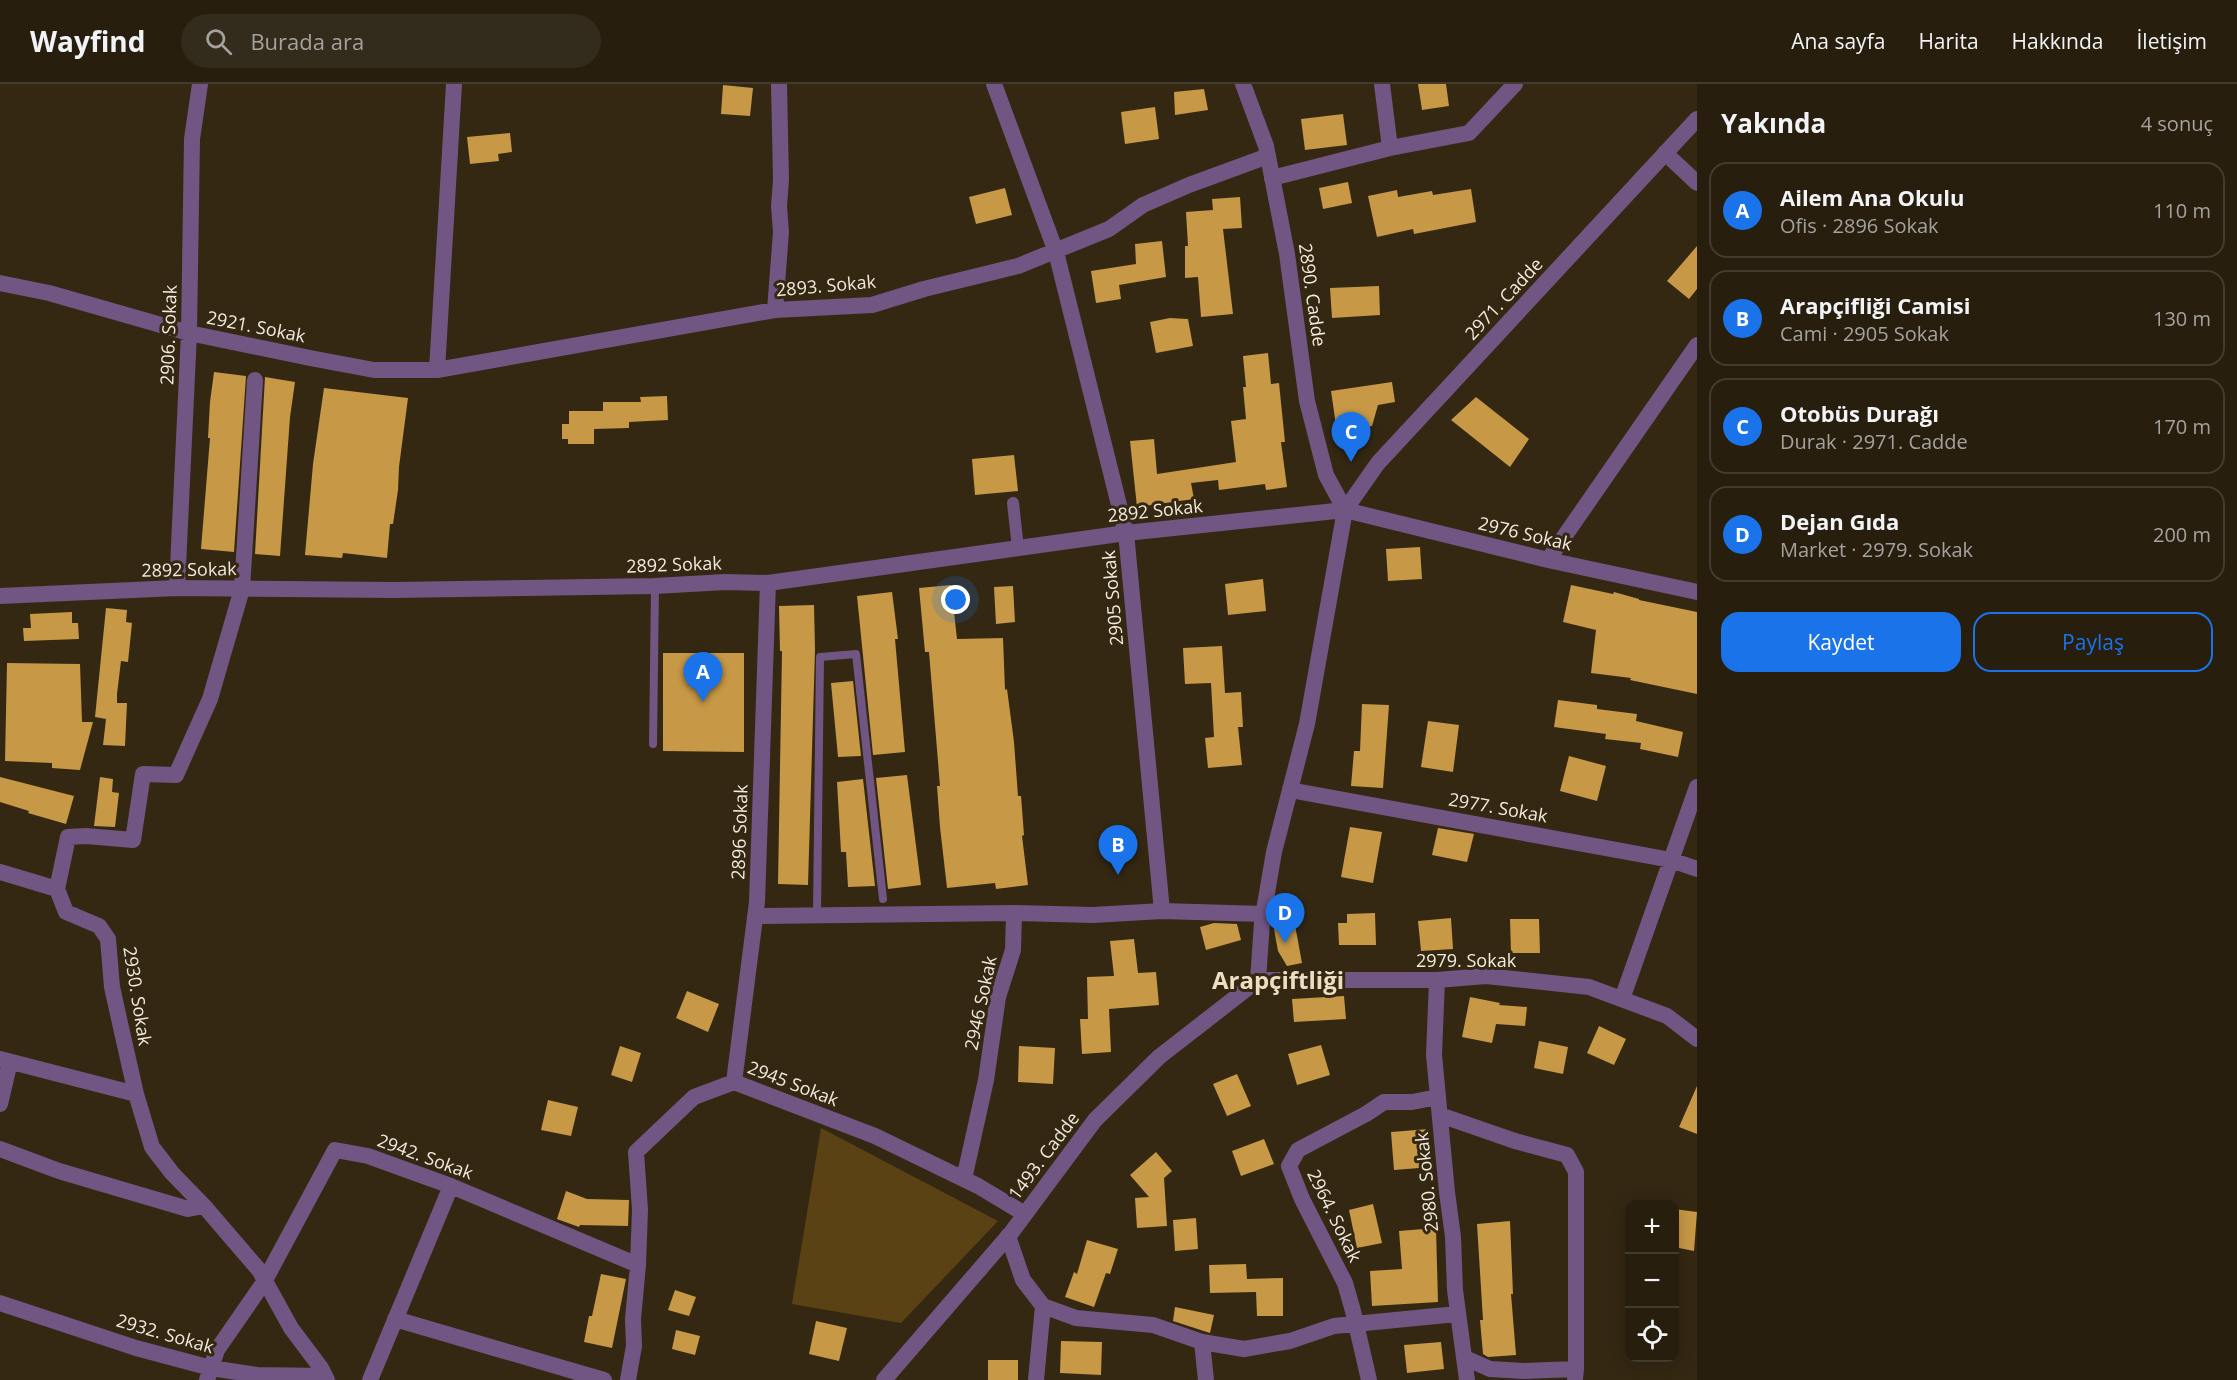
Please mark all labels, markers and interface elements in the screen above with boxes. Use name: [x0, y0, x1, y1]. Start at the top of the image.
search box: [181, 14, 601, 68]
text: Wayfind: [30, 22, 145, 60]
icon: search: [202, 25, 235, 58]
text: Burada ara: [250, 26, 364, 56]
text: Ana sayfa: [1791, 27, 1885, 55]
text: Harita: [1918, 27, 1979, 55]
text: Hakkında: [2012, 27, 2104, 55]
text: İletişim: [2137, 27, 2207, 55]
text: Yakında: [1721, 105, 1826, 141]
text: 4 sonuç: [2141, 110, 2213, 137]
text: Ailem Ana Okulu: [1780, 182, 1964, 212]
text: A: [1736, 197, 1749, 224]
text: 110 m: [2153, 197, 2211, 224]
text: Ofis · 2896 Sokak: [1780, 212, 1939, 239]
street label: 2890. Cadde: [1294, 242, 1332, 348]
street label: 2971. Cadde: [1459, 252, 1548, 345]
street label: 2893. Sokak: [775, 269, 877, 301]
street label: 2906. Sokak: [154, 284, 182, 385]
text: Arapçifliği Camisi: [1780, 290, 1970, 320]
street label: 2921. Sokak: [205, 305, 308, 347]
text: B: [1736, 305, 1749, 332]
text: 130 m: [2153, 305, 2211, 332]
text: Cami · 2905 Sokak: [1780, 320, 1949, 347]
text: Otobüs Durağı: [1780, 398, 1939, 428]
pin: C: [1332, 412, 1370, 462]
text: C: [1736, 413, 1749, 440]
text: 170 m: [2153, 413, 2211, 440]
text: Durak · 2971. Cadde: [1780, 428, 1968, 455]
street label: 2892 Sokak: [1106, 493, 1204, 527]
text: Dejan Gıda: [1780, 506, 1899, 536]
street label: 2976 Sokak: [1476, 511, 1575, 556]
text: D: [1735, 521, 1750, 548]
text: 200 m: [2153, 521, 2211, 548]
text: Market · 2979. Sokak: [1780, 536, 1973, 563]
street label: 2905 Sokak: [1096, 549, 1128, 647]
street label: 2892 Sokak: [626, 550, 723, 578]
street label: 2892 Sokak: [141, 556, 237, 582]
your location: [941, 585, 970, 614]
button: Kaydet: [1721, 612, 1961, 672]
button: Paylaş: [1973, 612, 2213, 672]
pin: A: [684, 652, 722, 702]
street label: 2896 Sokak: [725, 783, 753, 880]
street label: 2977. Sokak: [1447, 786, 1550, 828]
pin: B: [1098, 826, 1138, 875]
pin: D: [1266, 894, 1304, 943]
street label: 2930. Sokak: [118, 944, 158, 1048]
street label: 2979. Sokak: [1416, 948, 1517, 972]
street label: 2946 Sokak: [958, 953, 1002, 1052]
district label: Arapçiftliği: [1212, 963, 1344, 996]
street label: 2945 Sokak: [744, 1055, 843, 1112]
street label: 1493. Cadde: [1002, 1107, 1084, 1204]
street label: 2942. Sokak: [374, 1128, 477, 1185]
street label: 2980. Sokak: [1409, 1130, 1443, 1233]
street label: 2964. Sokak: [1302, 1165, 1368, 1266]
map controls: [1625, 1200, 1679, 1362]
button: +: [1625, 1200, 1679, 1254]
button: −: [1625, 1254, 1679, 1308]
street label: 2932. Sokak: [114, 1308, 217, 1359]
button: locate: [1625, 1308, 1679, 1362]

